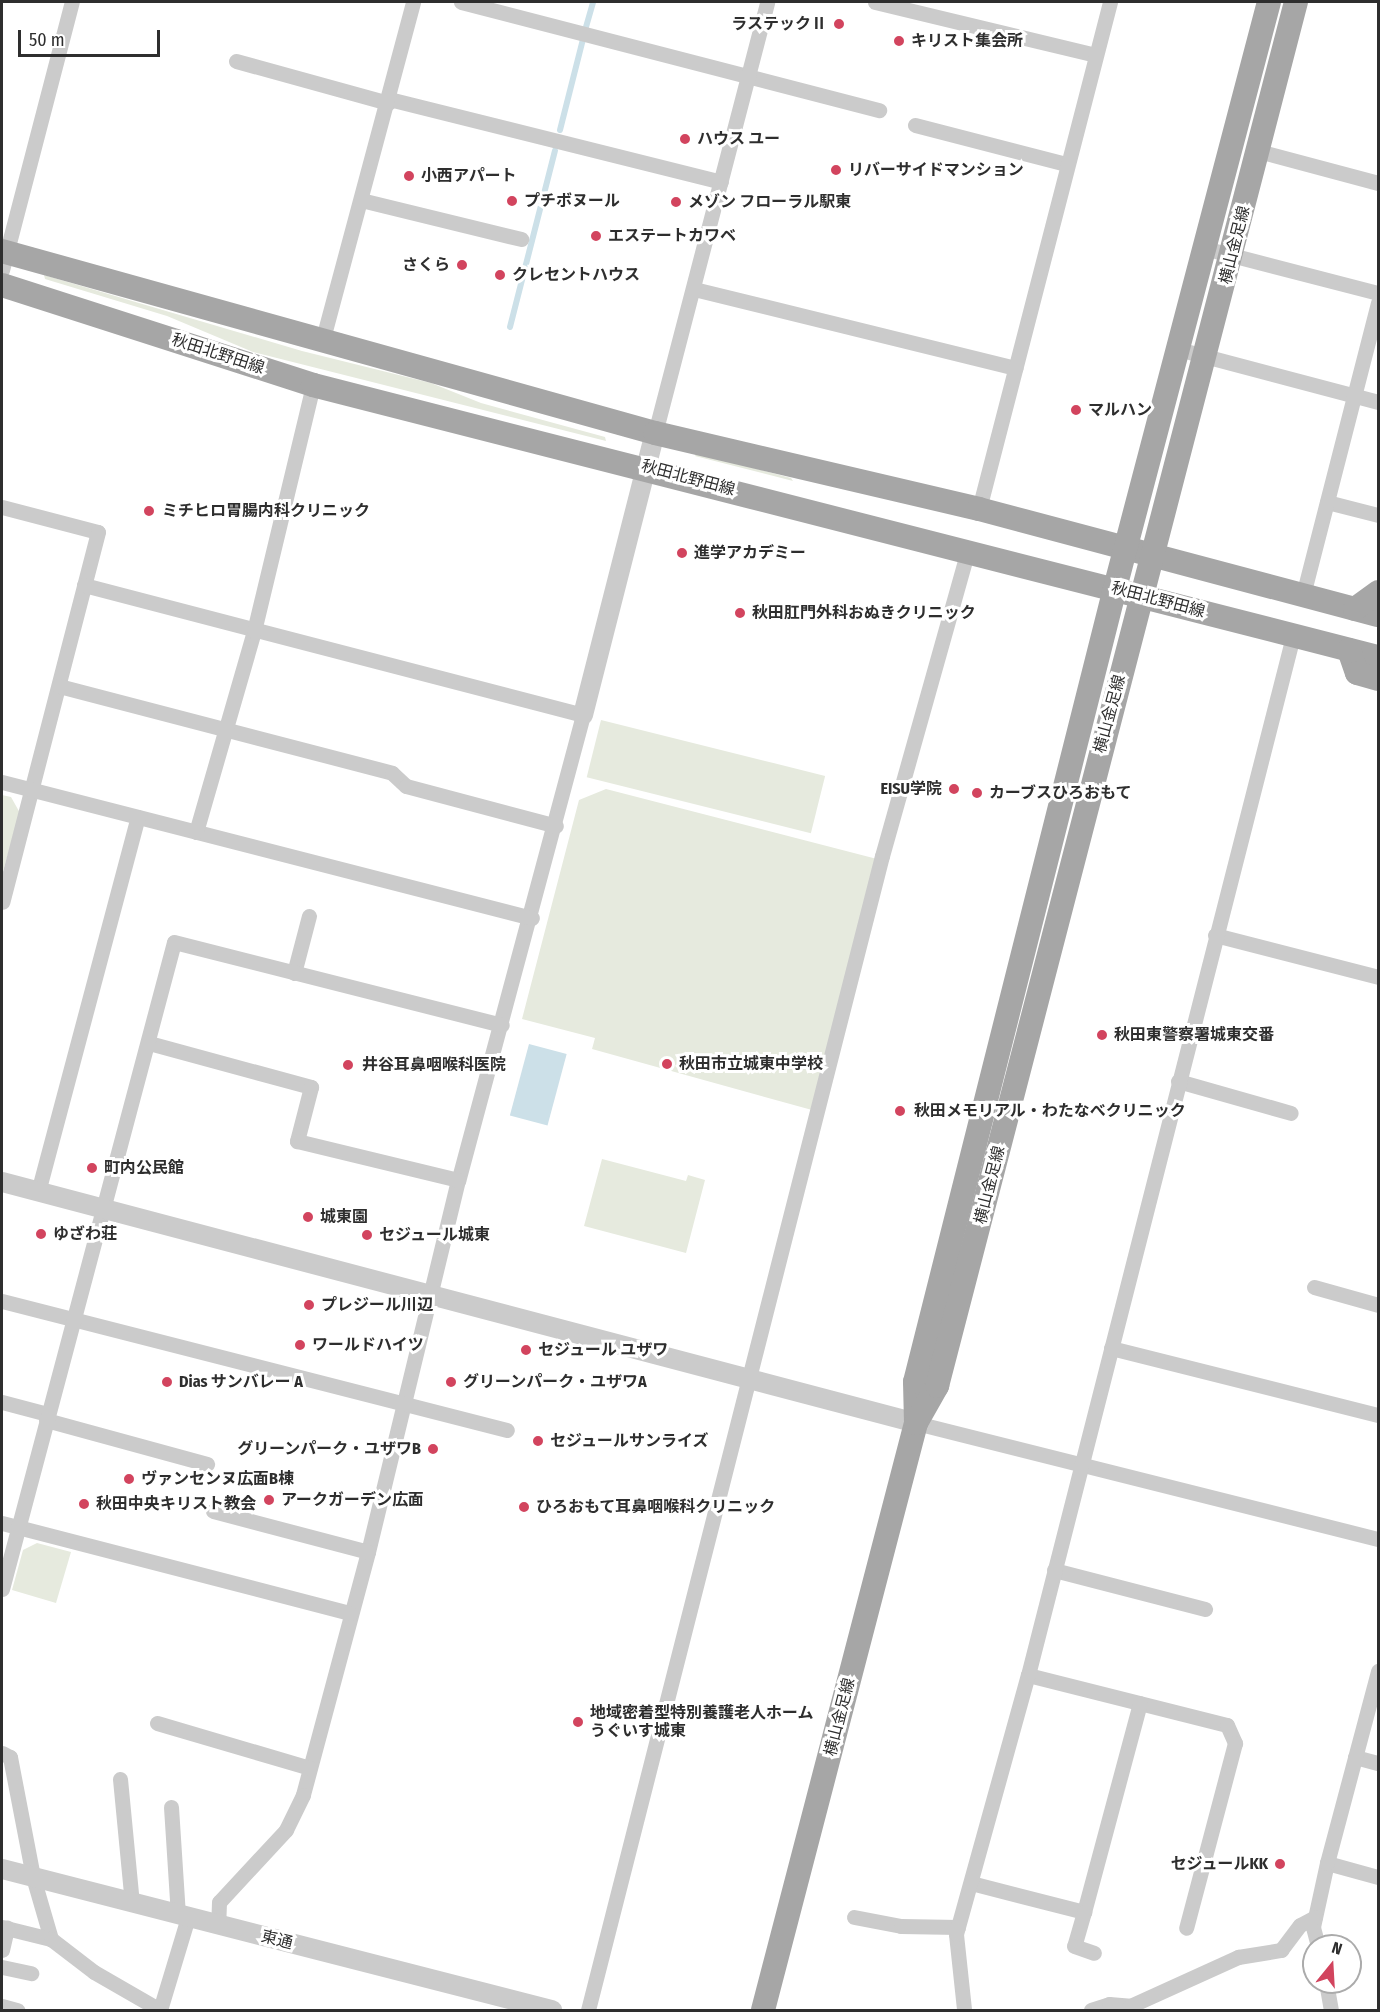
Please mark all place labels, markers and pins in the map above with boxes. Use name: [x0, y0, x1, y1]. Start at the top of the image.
place label: ラステックⅡ: [731, 14, 827, 34]
marker: ラステックⅡ: [832, 17, 846, 31]
place label: キリスト集会所: [911, 31, 1023, 51]
marker: キリスト集会所: [892, 34, 906, 48]
place label: ハウス ユー: [697, 129, 780, 149]
marker: ハウス ユー: [678, 132, 692, 146]
place label: リバーサイドマンション: [848, 160, 1024, 180]
marker: リバーサイドマンション: [829, 163, 843, 177]
place label: 小西アパート: [421, 166, 517, 186]
marker: 小西アパート: [402, 169, 416, 183]
place label: プチボヌール: [524, 191, 620, 211]
place label: メゾン フローラル駅東: [688, 192, 851, 212]
marker: プチボヌール: [505, 194, 519, 208]
marker: メゾン フローラル駅東: [669, 195, 683, 209]
place label: エステートカワベ: [608, 226, 736, 246]
marker: エステートカワベ: [589, 229, 603, 243]
place label: さくら: [402, 255, 450, 275]
marker: さくら: [455, 258, 469, 272]
place label: クレセントハウス: [512, 265, 640, 285]
marker: クレセントハウス: [493, 268, 507, 282]
place label: マルハン: [1088, 400, 1152, 420]
marker: マルハン: [1069, 403, 1083, 417]
place label: ミチヒロ胃腸内科クリニック: [162, 501, 370, 521]
marker: ミチヒロ胃腸内科クリニック: [140, 502, 158, 520]
place label: 進学アカデミー: [694, 543, 806, 563]
marker: 進学アカデミー: [675, 546, 689, 560]
place label: 秋田肛門外科おぬきクリニック: [752, 603, 976, 623]
marker: 秋田肛門外科おぬきクリニック: [733, 606, 747, 620]
place label: EISU学院: [880, 779, 942, 799]
marker: EISU学院: [947, 782, 961, 796]
place label: カーブスひろおもて: [989, 783, 1133, 803]
marker: カーブスひろおもて: [970, 786, 984, 800]
place label: 秋田東警察署城東交番: [1114, 1025, 1274, 1045]
marker: 秋田東警察署城東交番: [1095, 1028, 1109, 1042]
place label: 秋田市立城東中学校: [679, 1054, 823, 1074]
place label: 井谷耳鼻咽喉科医院: [362, 1055, 506, 1075]
marker: 井谷耳鼻咽喉科医院: [339, 1056, 357, 1074]
marker: 秋田市立城東中学校: [660, 1057, 674, 1071]
place label: 秋田メモリアル・わたなべクリニック: [914, 1101, 1186, 1121]
marker: 秋田メモリアル・わたなべクリニック: [891, 1102, 909, 1120]
place label: 町内公民館: [104, 1158, 184, 1178]
marker: 町内公民館: [85, 1161, 99, 1175]
place label: 城東園: [320, 1207, 368, 1227]
marker: 城東園: [301, 1210, 315, 1224]
place label: ゆざわ荘: [53, 1224, 117, 1244]
place label: セジュール城東: [379, 1225, 491, 1245]
marker: ゆざわ荘: [34, 1227, 48, 1241]
marker: セジュール城東: [360, 1228, 374, 1242]
place label: プレジール川辺: [321, 1295, 433, 1315]
marker: プレジール川辺: [302, 1298, 316, 1312]
place label: ワールドハイツ: [312, 1335, 424, 1355]
marker: ワールドハイツ: [293, 1338, 307, 1352]
place label: セジュール ユザワ: [538, 1340, 669, 1360]
marker: セジュール ユザワ: [519, 1343, 533, 1357]
place label: Dias サンバレー A: [179, 1372, 303, 1392]
place label: グリーンパーク・ユザワA: [463, 1372, 647, 1392]
marker: Dias サンバレー A: [160, 1375, 174, 1389]
marker: グリーンパーク・ユザワA: [444, 1375, 458, 1389]
place label: セジュールサンライズ: [550, 1431, 710, 1451]
marker: セジュールサンライズ: [531, 1434, 545, 1448]
place label: グリーンパーク・ユザワB: [236, 1439, 421, 1459]
marker: グリーンパーク・ユザワB: [426, 1442, 440, 1456]
place label: ヴァンセンヌ広面B棟: [141, 1469, 294, 1489]
marker: ヴァンセンヌ広面B棟: [122, 1472, 136, 1486]
place label: アークガーデン広面: [281, 1490, 424, 1510]
marker: アークガーデン広面: [262, 1493, 276, 1507]
place label: 秋田中央キリスト教会: [96, 1494, 256, 1514]
marker: 秋田中央キリスト教会: [77, 1497, 91, 1511]
place label: ひろおもて耳鼻咽喉科クリニック: [536, 1497, 776, 1517]
marker: ひろおもて耳鼻咽喉科クリニック: [517, 1500, 531, 1514]
place label: 地域密着型特別養護老人ホーム うぐいす城東: [590, 1703, 814, 1741]
marker: 地域密着型特別養護老人ホーム うぐいす城東: [571, 1715, 585, 1729]
place label: セジュールKK: [1169, 1854, 1268, 1874]
marker: セジュールKK: [1273, 1857, 1287, 1871]

